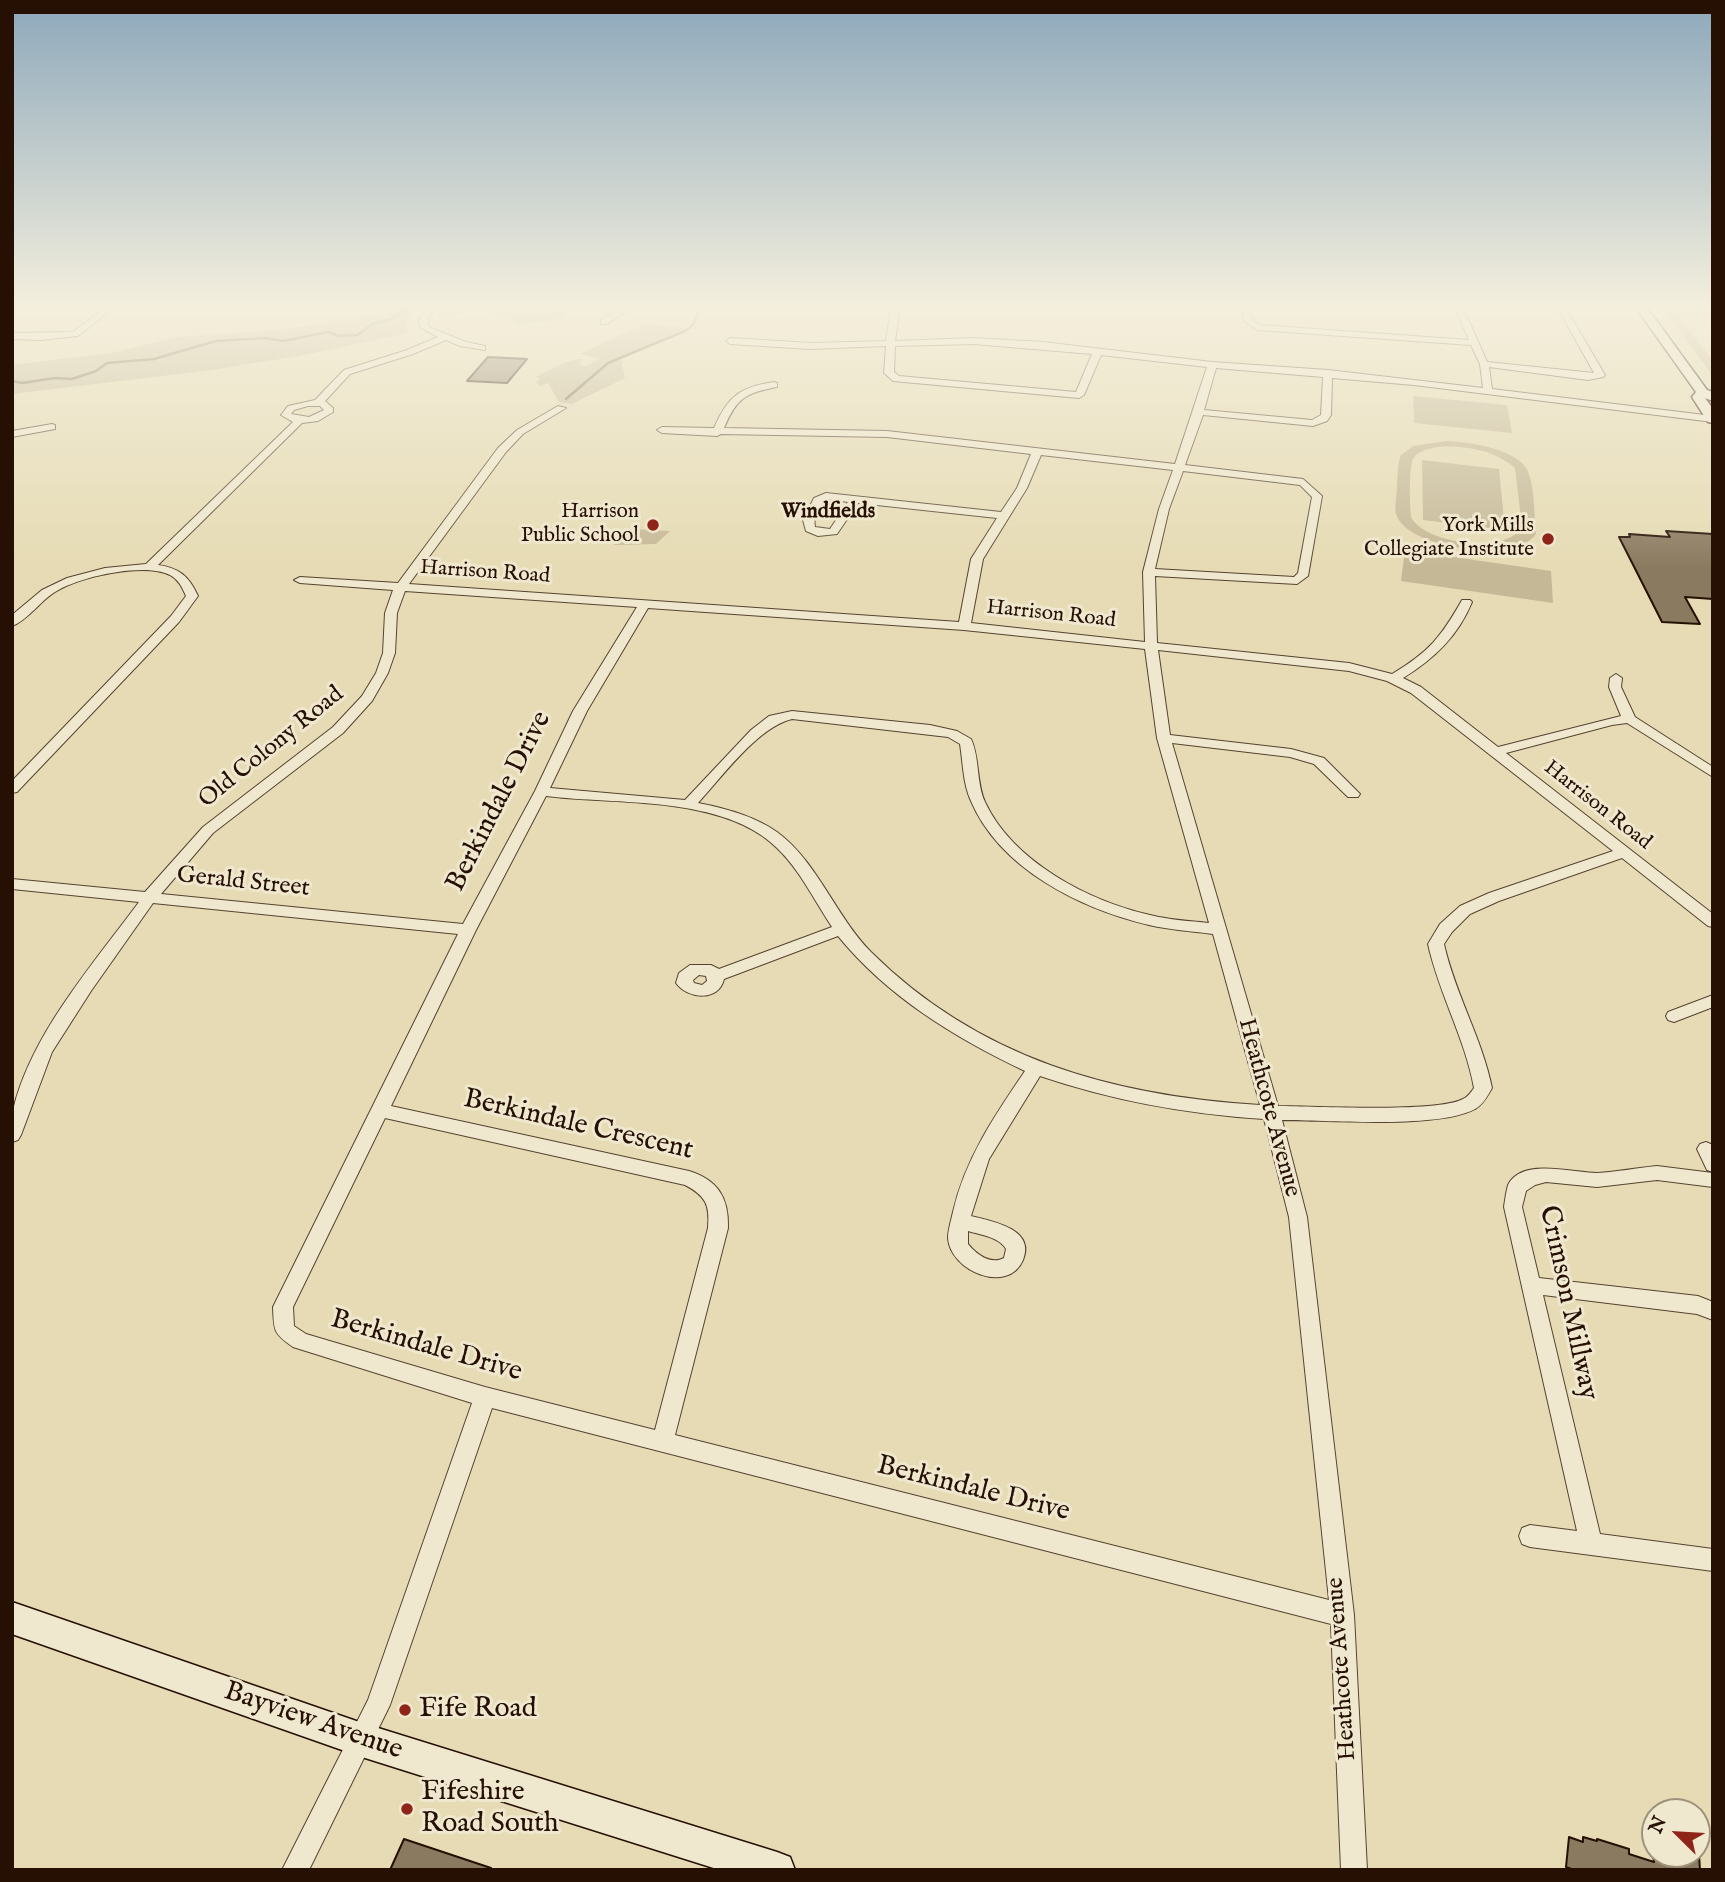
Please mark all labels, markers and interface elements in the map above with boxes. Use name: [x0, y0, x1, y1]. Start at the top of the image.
place label: Harrison Public School: [521, 500, 639, 550]
district label: Windfields: [781, 500, 875, 526]
place label: York Mills Collegiate Institute: [1364, 514, 1534, 564]
marker: Harrison Public School: [645, 517, 661, 533]
marker: York Mills Collegiate Institute: [1540, 531, 1556, 547]
street label: Harrison Road: [419, 556, 551, 590]
street label: Harrison Road: [985, 596, 1117, 634]
street label: Old Colony Road: [194, 681, 350, 815]
street label: Berkindale Drive: [440, 706, 560, 898]
street label: Harrison Road: [1538, 756, 1656, 856]
street label: Gerald Street: [175, 862, 311, 904]
street label: Heathcote Avenue: [1230, 1016, 1306, 1200]
street label: Berkindale Crescent: [460, 1083, 696, 1169]
street label: Crimson Millway: [1530, 1203, 1604, 1403]
street label: Berkindale Drive: [326, 1304, 526, 1390]
street label: Berkindale Drive: [873, 1450, 1073, 1530]
street label: Heathcote Avenue: [1322, 1576, 1364, 1762]
street label: Bayview Avenue: [219, 1676, 407, 1768]
place label: Fife Road: [419, 1693, 537, 1727]
marker: Fife Road: [397, 1702, 413, 1718]
place label: Fifeshire Road South: [421, 1776, 559, 1842]
north arrow: [1641, 1798, 1711, 1868]
marker: Fifeshire Road South: [399, 1801, 415, 1817]
text: N: [1644, 1813, 1673, 1838]

